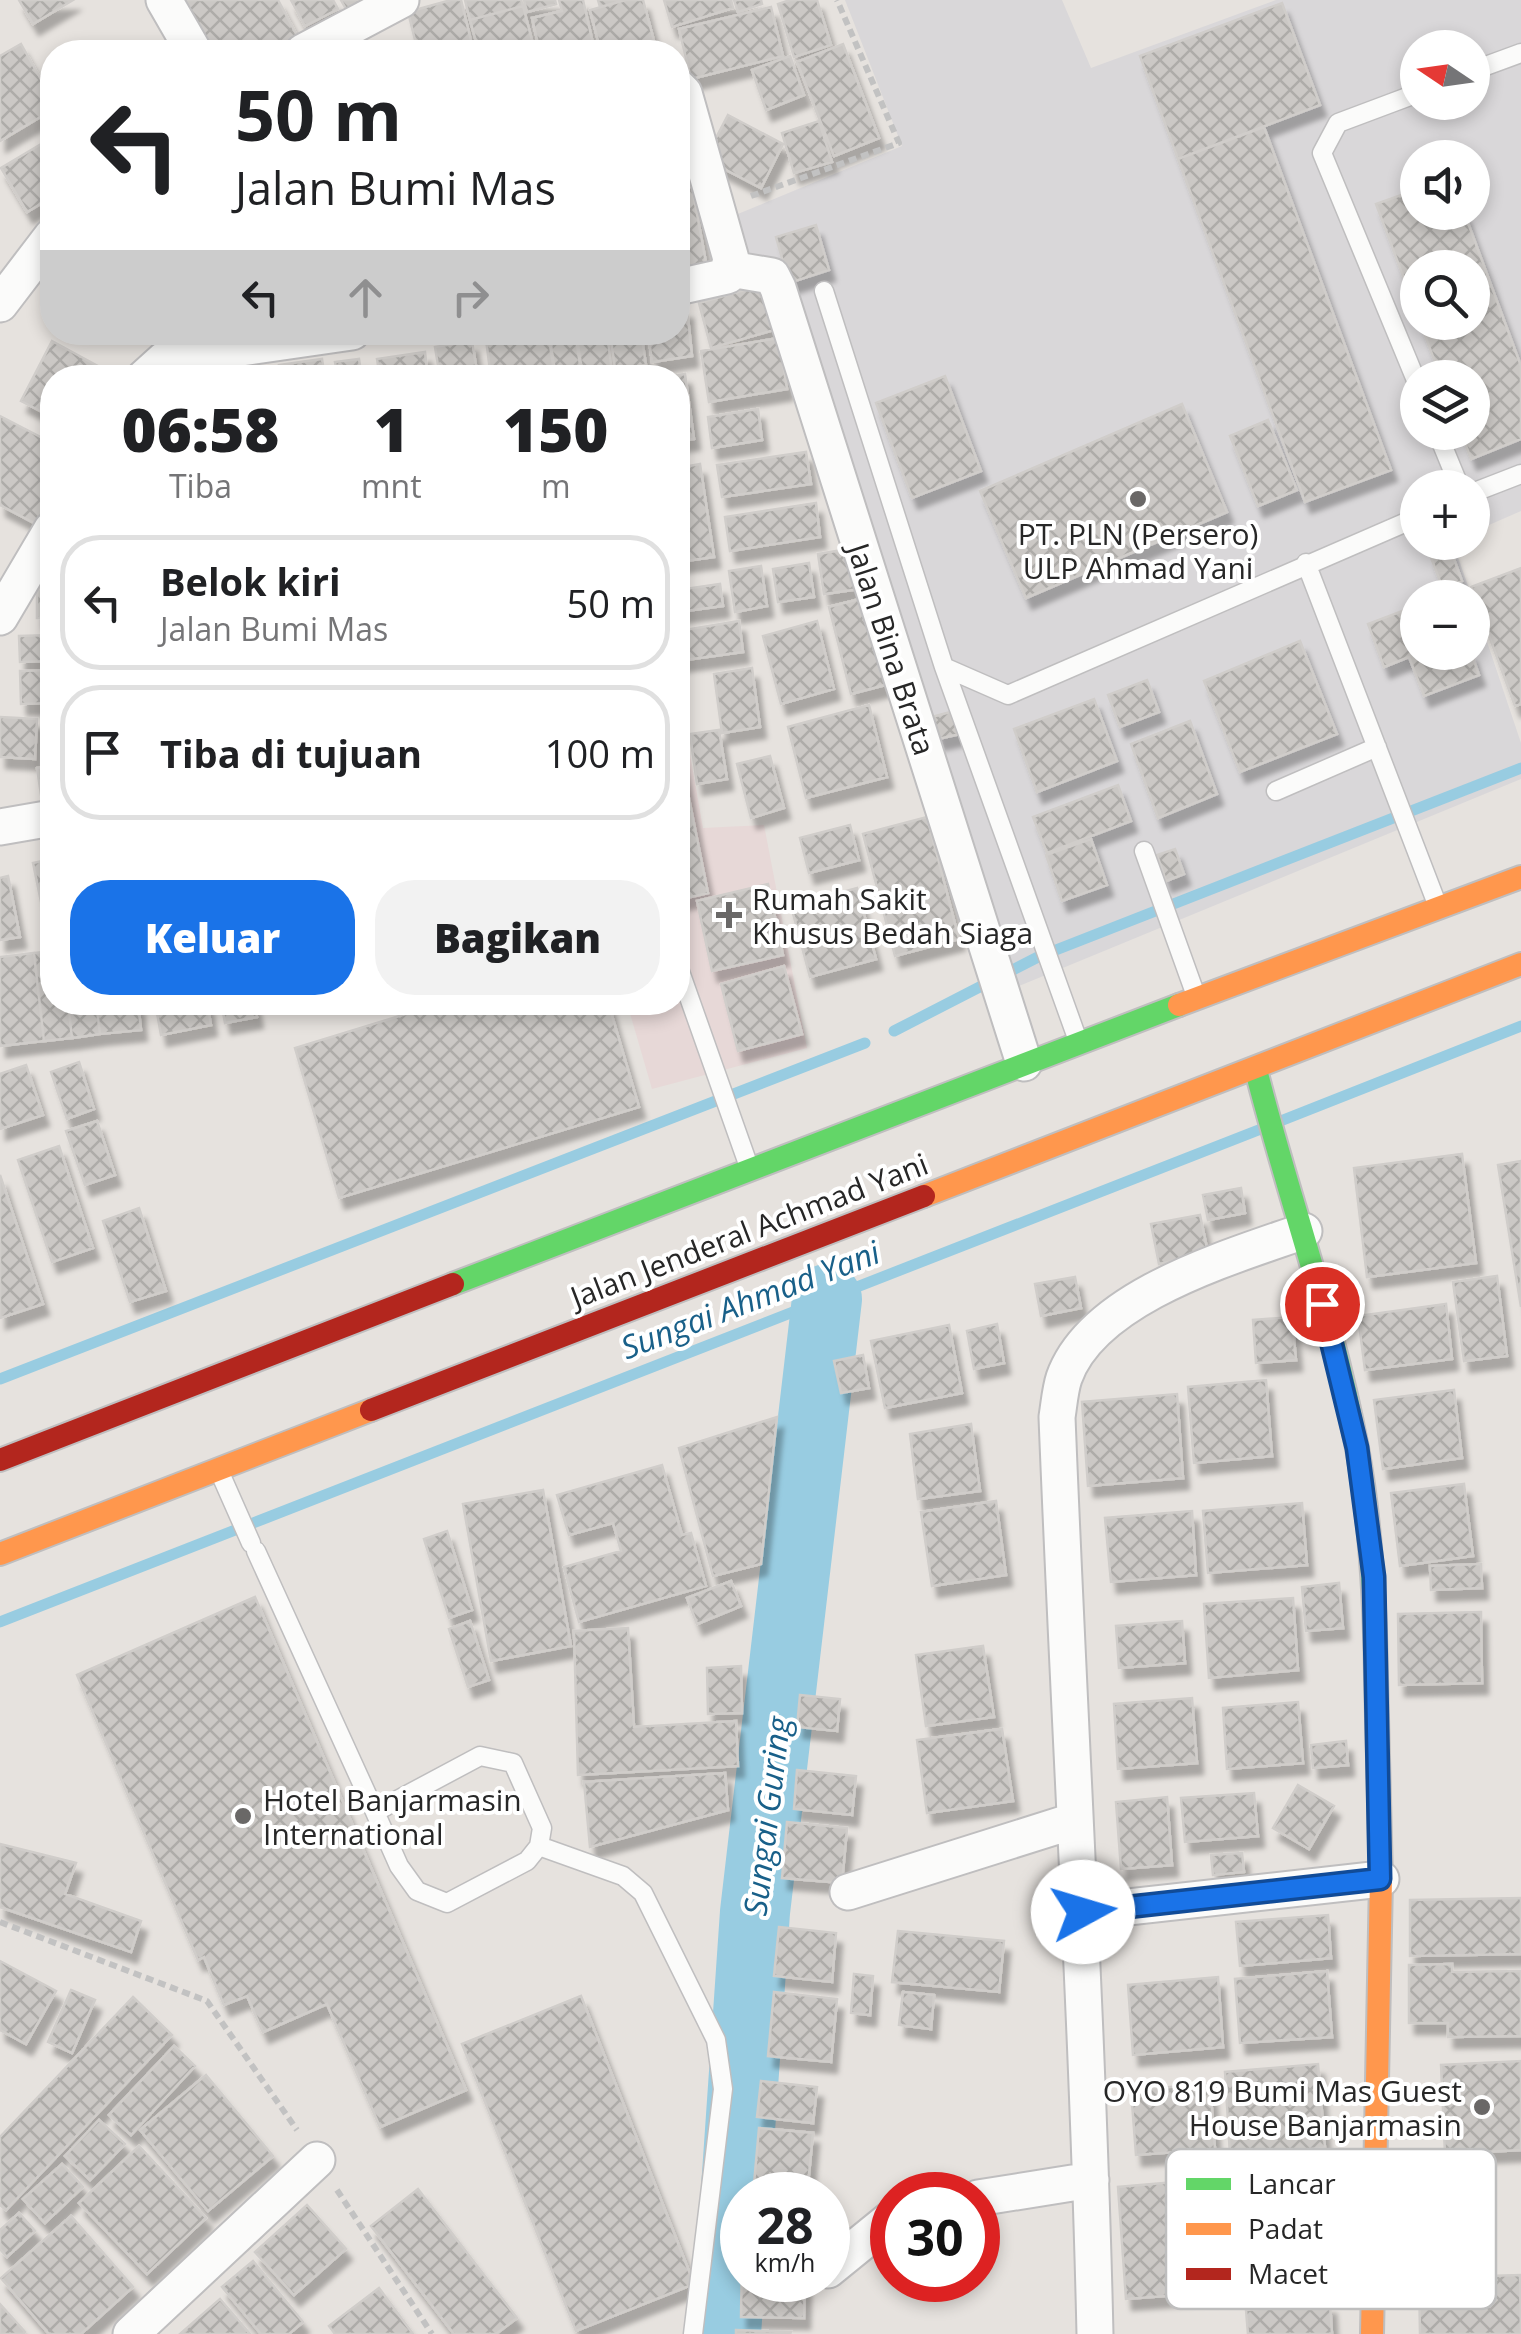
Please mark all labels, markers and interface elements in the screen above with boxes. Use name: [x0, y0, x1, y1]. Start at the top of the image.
north arrow: [1400, 30, 1490, 120]
map controls: [1400, 30, 1490, 670]
text: 50 m: [235, 66, 402, 162]
icon: left: [70, 80, 200, 210]
button: sound: [1400, 140, 1490, 230]
text: Jalan Bumi Mas: [235, 157, 556, 218]
button: search: [1400, 250, 1490, 340]
icon: left: [233, 270, 288, 325]
icon: ahead: [338, 270, 393, 325]
icon: right: [443, 270, 498, 325]
button: layers: [1400, 360, 1490, 450]
text: 06:58: [121, 388, 279, 470]
text: 1: [374, 388, 409, 470]
text: 150: [503, 388, 609, 470]
text: Tiba: [169, 464, 232, 507]
text: mnt: [361, 464, 422, 507]
text: m: [541, 464, 571, 507]
button: +: [1400, 470, 1490, 560]
marker: PT. PLN (Persero) ULP Ahmad Yani: [1127, 488, 1149, 510]
place label: PT. PLN (Persero) ULP Ahmad Yani: [1018, 513, 1258, 588]
street label: Jalan Bina Brata: [837, 535, 946, 760]
text: Belok kiri: [160, 555, 341, 607]
icon: left: [75, 575, 130, 630]
text: 50 m: [566, 577, 655, 629]
button: −: [1400, 580, 1490, 670]
text: Jalan Bumi Mas: [160, 607, 388, 650]
icon: arrive: [75, 725, 130, 780]
text: Tiba di tujuan: [160, 727, 422, 779]
text: 100 m: [545, 727, 655, 779]
place label: Rumah Sakit Khusus Bedah Siaga: [752, 878, 1033, 953]
button: Keluar: [70, 880, 355, 995]
button: Bagikan: [375, 880, 660, 995]
marker: Rumah Sakit Khusus Bedah Siaga: [716, 902, 742, 928]
street label: Jalan Jenderal Achmad Yani: [562, 1143, 934, 1318]
water label: Sungai Ahmad Yani: [614, 1229, 886, 1368]
pin: [1280, 1262, 1365, 1347]
icon: arrive: [1295, 1277, 1350, 1332]
water label: Sungai Guring: [732, 1713, 800, 1918]
place label: Hotel Banjarmasin International: [263, 1779, 522, 1854]
marker: Hotel Banjarmasin International: [232, 1805, 254, 1827]
position arrow: [1031, 1860, 1135, 1964]
place label: OYO 819 Bumi Mas Guest House Banjarmasin: [1103, 2070, 1462, 2145]
marker: OYO 819 Bumi Mas Guest House Banjarmasin: [1471, 2096, 1493, 2118]
legend: [1166, 2149, 1496, 2309]
text: Lancar: [1248, 2164, 1336, 2202]
speed limit sign: 30: [870, 2172, 1000, 2302]
text: 28: [756, 2191, 814, 2259]
text: Padat: [1248, 2209, 1323, 2247]
text: km/h: [755, 2245, 815, 2279]
text: Macet: [1248, 2254, 1328, 2292]

